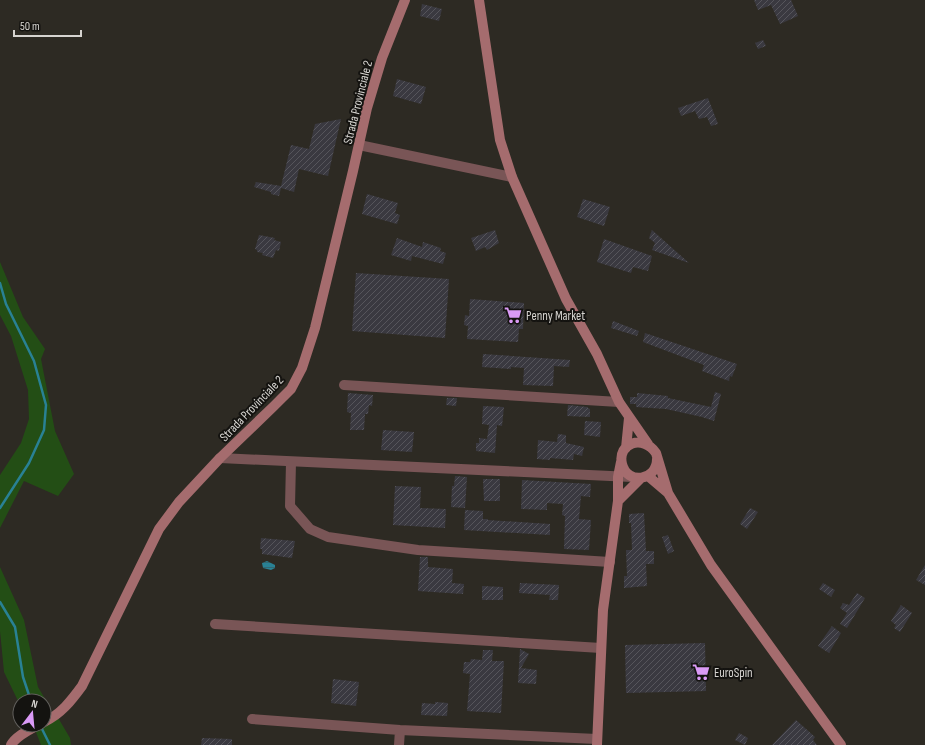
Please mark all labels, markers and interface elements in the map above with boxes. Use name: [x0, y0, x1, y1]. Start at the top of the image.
scale bar: [14, 12, 81, 38]
text: 50 m: [20, 19, 40, 34]
street label: Strada Provinciale 2: [340, 59, 376, 146]
supermarket icon: Penny Market: [503, 305, 523, 325]
place label: Penny Market: [526, 308, 585, 324]
street label: Strada Provinciale 2: [216, 372, 287, 445]
supermarket icon: EuroSpin: [691, 662, 711, 682]
place label: EuroSpin: [714, 665, 753, 681]
north arrow: [12, 693, 52, 733]
text: N: [30, 697, 39, 711]

